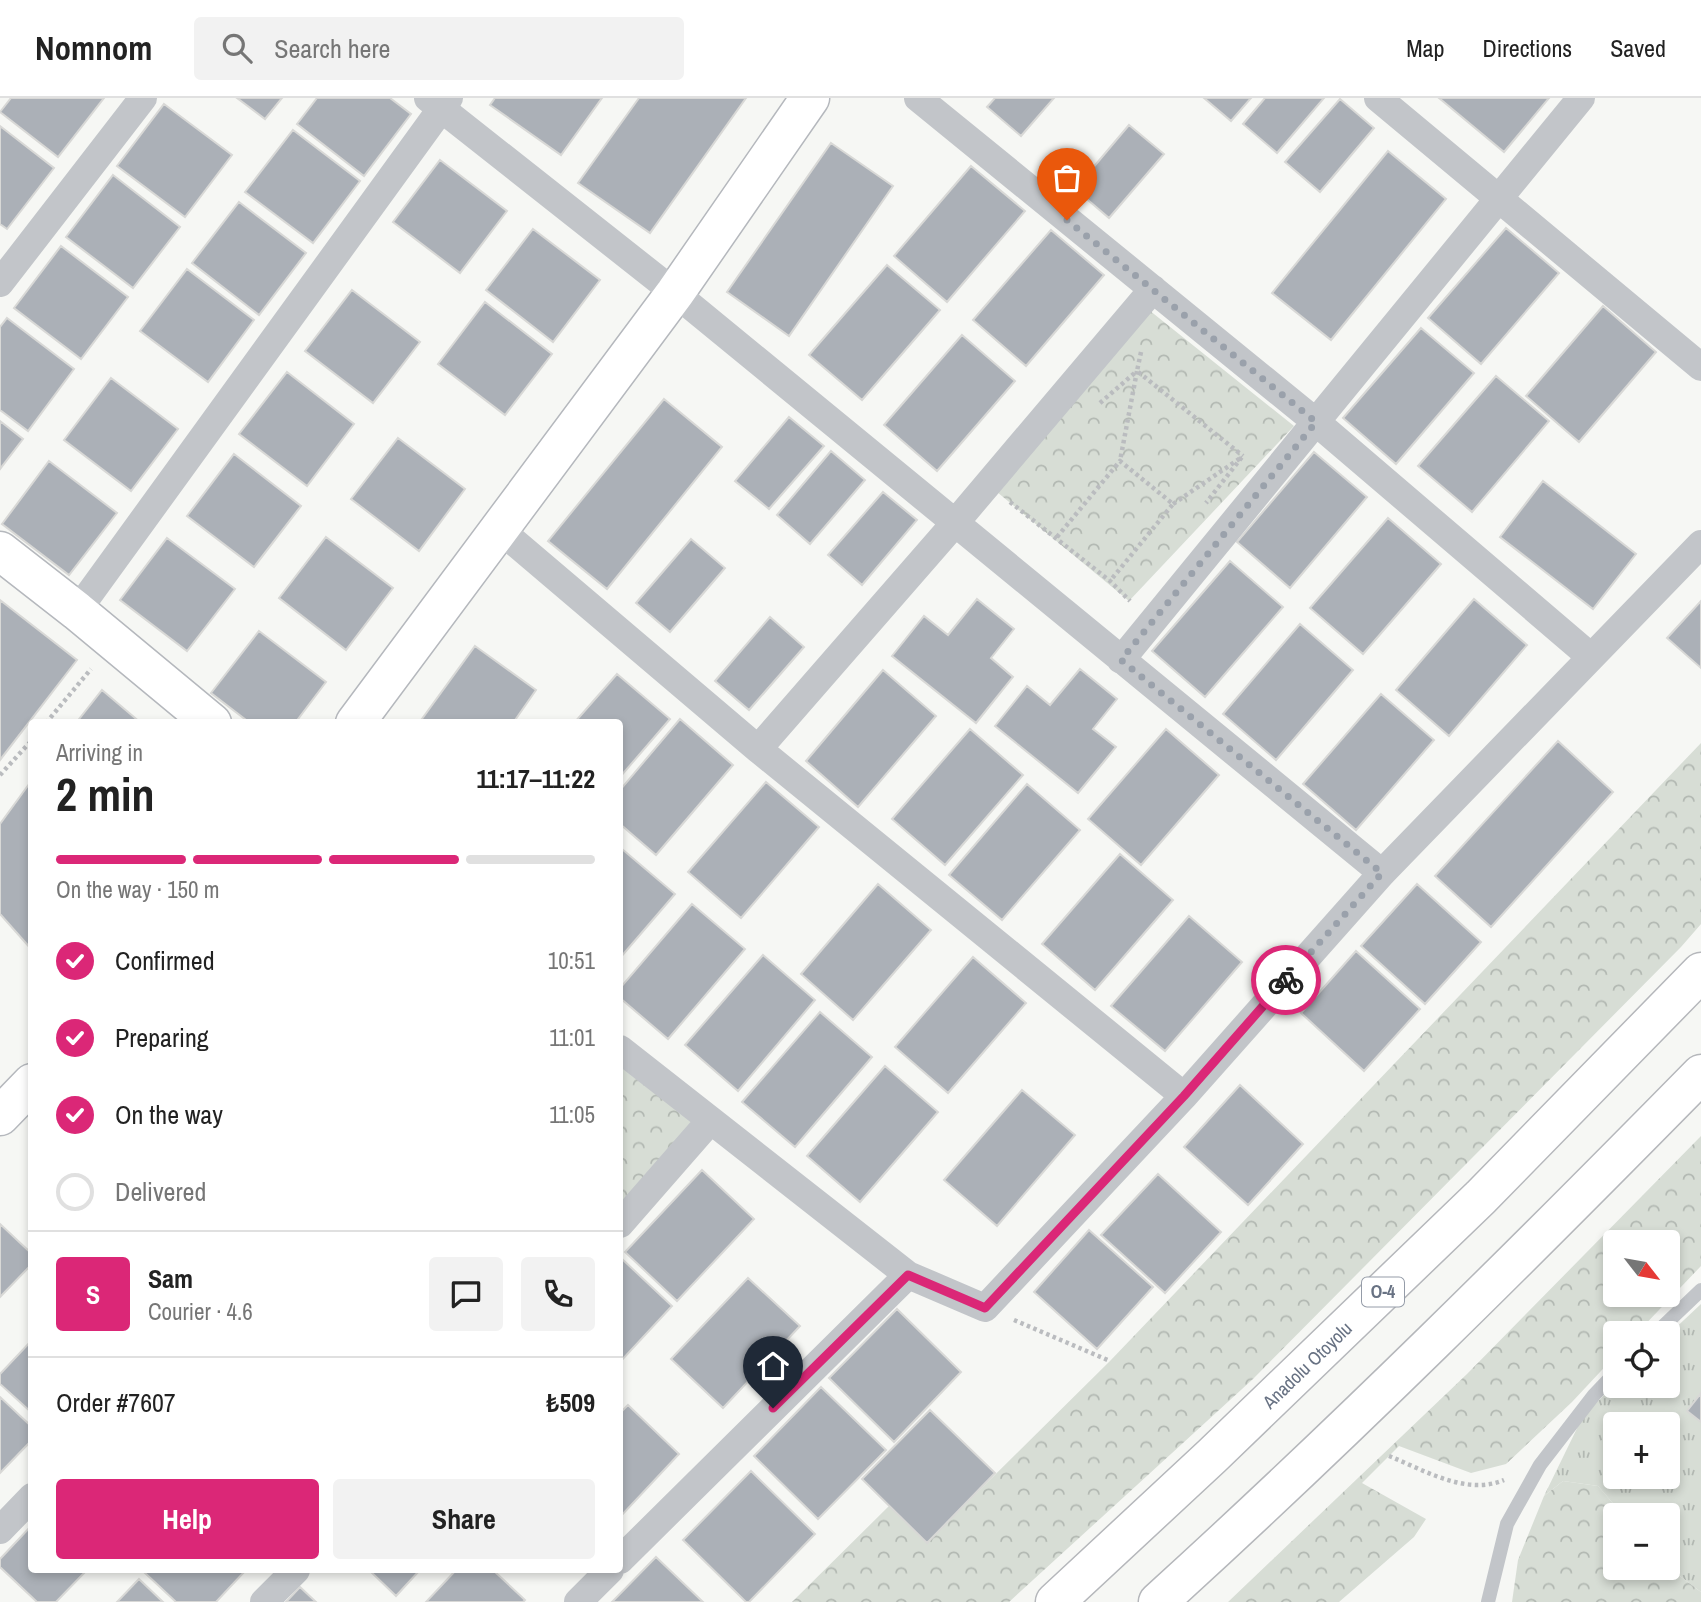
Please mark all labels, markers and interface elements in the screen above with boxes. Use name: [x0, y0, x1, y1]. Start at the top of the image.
search box: [194, 17, 684, 80]
text: Nomnom: [35, 26, 152, 70]
icon: search: [218, 29, 256, 67]
text: Search here: [274, 31, 390, 66]
text: Map: [1406, 32, 1444, 64]
text: Directions: [1482, 32, 1572, 64]
text: Saved: [1610, 32, 1666, 64]
pin: [1037, 148, 1097, 220]
icon: bag: [1048, 159, 1086, 197]
text: Arriving in: [56, 737, 143, 768]
text: 11:17–11:22: [476, 761, 595, 796]
text: 2 min: [56, 763, 155, 825]
text: On the way · 150 m: [56, 874, 220, 905]
icon: check: [56, 942, 94, 980]
text: Confirmed: [115, 943, 215, 978]
text: 10:51: [548, 945, 595, 976]
courier: [1251, 945, 1321, 1015]
icon: bike: [1267, 961, 1305, 999]
icon: check: [56, 1019, 94, 1057]
text: Preparing: [115, 1020, 209, 1055]
text: 11:01: [549, 1022, 595, 1053]
icon: check: [56, 1096, 94, 1134]
text: On the way: [115, 1097, 223, 1132]
text: 11:05: [549, 1099, 595, 1130]
text: Delivered: [115, 1174, 206, 1209]
north arrow: [1603, 1230, 1680, 1307]
map controls: [1603, 1230, 1680, 1580]
button: chat: [429, 1257, 503, 1331]
button: phone: [521, 1257, 595, 1331]
text: Sam: [148, 1261, 193, 1296]
text: S: [86, 1277, 100, 1312]
road number: O-4: [1362, 1278, 1404, 1307]
text: Courier · 4.6: [148, 1296, 253, 1327]
street label: Anadolu Otoyolu: [1256, 1316, 1357, 1415]
button: locate: [1603, 1321, 1680, 1398]
pin: [743, 1336, 803, 1408]
icon: home: [754, 1347, 792, 1385]
text: Order #7607: [56, 1385, 176, 1420]
text: ₺509: [546, 1385, 595, 1420]
button: +: [1603, 1412, 1680, 1489]
button: Help: [56, 1479, 319, 1559]
button: Share: [333, 1479, 595, 1559]
button: −: [1603, 1503, 1680, 1580]

